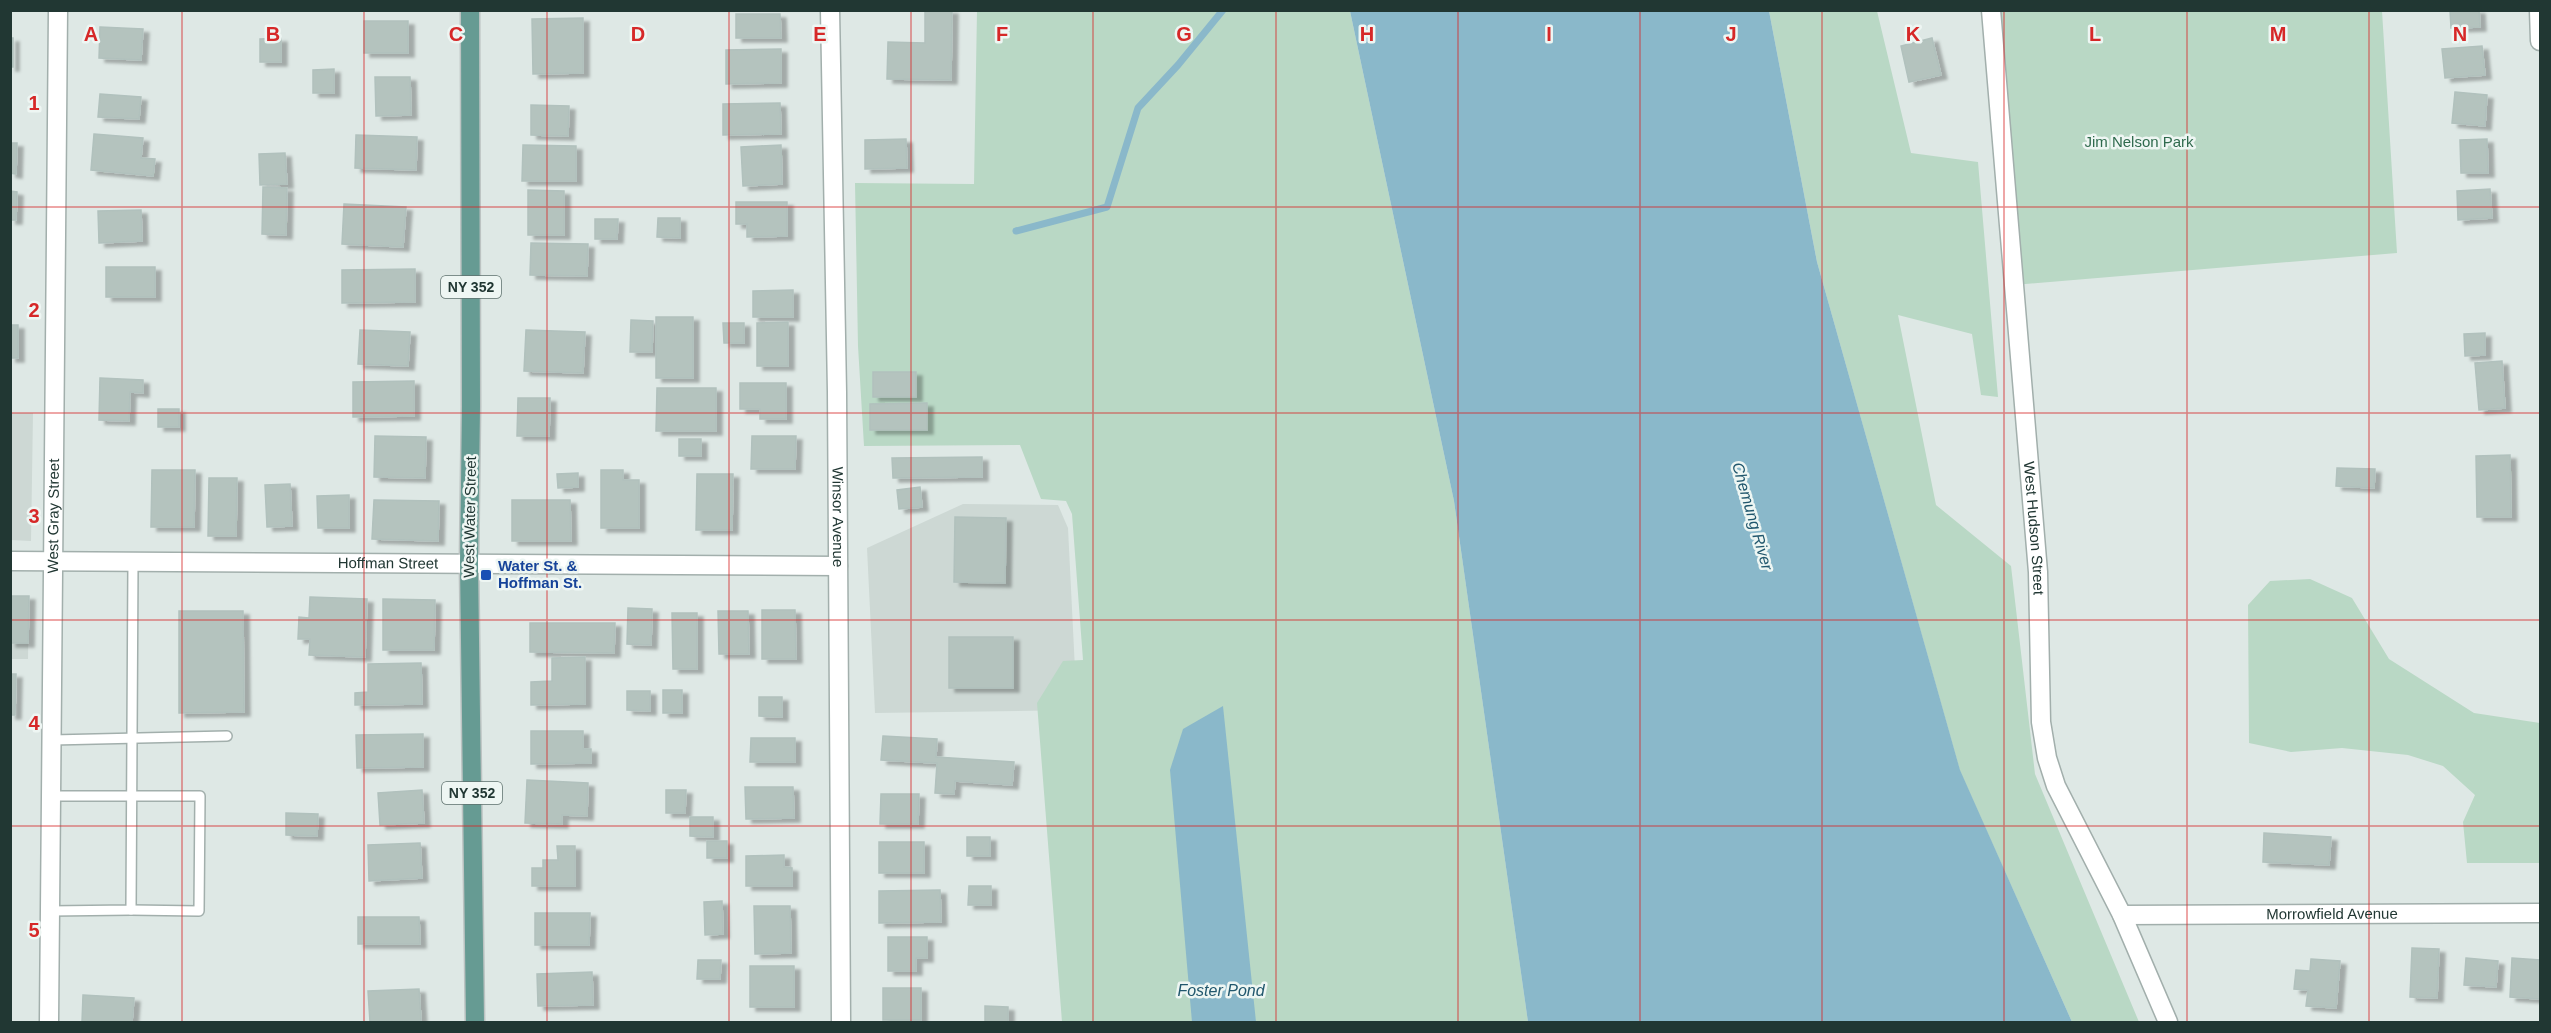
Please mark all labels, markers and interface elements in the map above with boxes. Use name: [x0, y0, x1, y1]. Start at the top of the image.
text: A: [84, 23, 98, 45]
text: B: [266, 23, 280, 45]
text: C: [449, 23, 463, 45]
text: D: [631, 23, 645, 45]
text: E: [813, 23, 827, 45]
text: F: [996, 23, 1008, 45]
text: G: [1176, 23, 1192, 45]
text: H: [1360, 23, 1374, 45]
text: I: [1546, 23, 1552, 45]
text: J: [1725, 23, 1737, 45]
text: K: [1906, 23, 1921, 45]
text: L: [2089, 23, 2101, 45]
text: M: [2270, 23, 2286, 45]
text: N: [2453, 23, 2467, 45]
text: 1: [28, 92, 40, 114]
park label: Jim Nelson Park: [2084, 133, 2194, 150]
road number: NY 352: [441, 276, 501, 298]
text: 2: [28, 299, 40, 321]
street label: West Water Street: [460, 455, 479, 578]
street label: West Gray Street: [44, 458, 62, 573]
water label: Chemung River: [1729, 460, 1776, 573]
street label: West Hudson Street: [2021, 461, 2047, 596]
street label: Winsor Avenue: [829, 467, 847, 567]
text: 3: [28, 505, 40, 527]
street label: Hoffman Street: [338, 554, 439, 572]
place label: Water St. & Hoffman St.: [498, 557, 582, 591]
marker: Water St. & Hoffman St.: [479, 568, 493, 582]
text: 4: [28, 712, 40, 734]
road number: NY 352: [442, 782, 502, 804]
street label: Morrowfield Avenue: [2266, 905, 2398, 922]
text: 5: [28, 919, 40, 941]
water label: Foster Pond: [1177, 982, 1266, 999]

